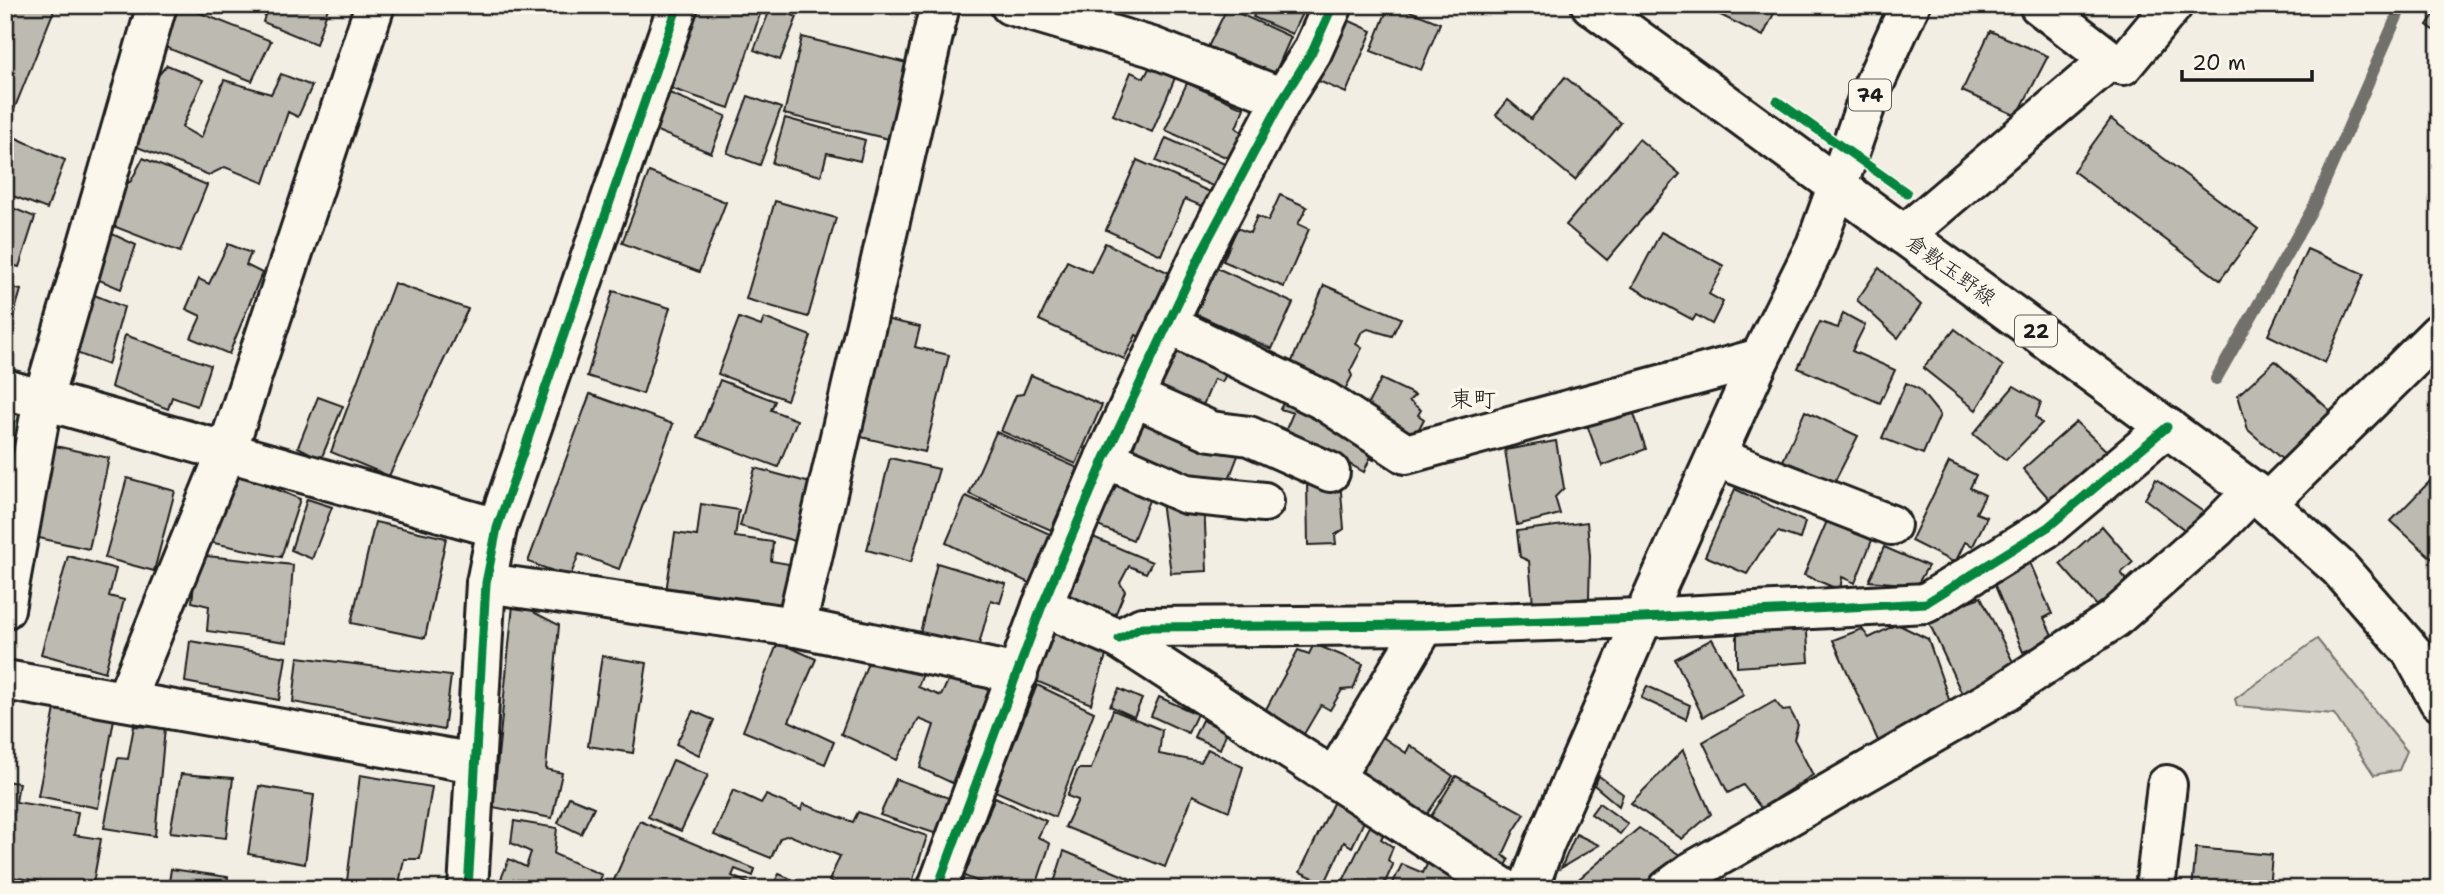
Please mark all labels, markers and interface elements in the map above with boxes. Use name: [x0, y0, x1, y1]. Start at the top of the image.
scale bar: [2182, 38, 2311, 82]
text: 20 m: [2192, 49, 2246, 77]
road number: 74: [1849, 80, 1891, 110]
street label: 倉敷玉野線: [1900, 228, 2002, 312]
road number: 22: [2015, 316, 2057, 346]
district label: 東町: [1450, 384, 1496, 414]

